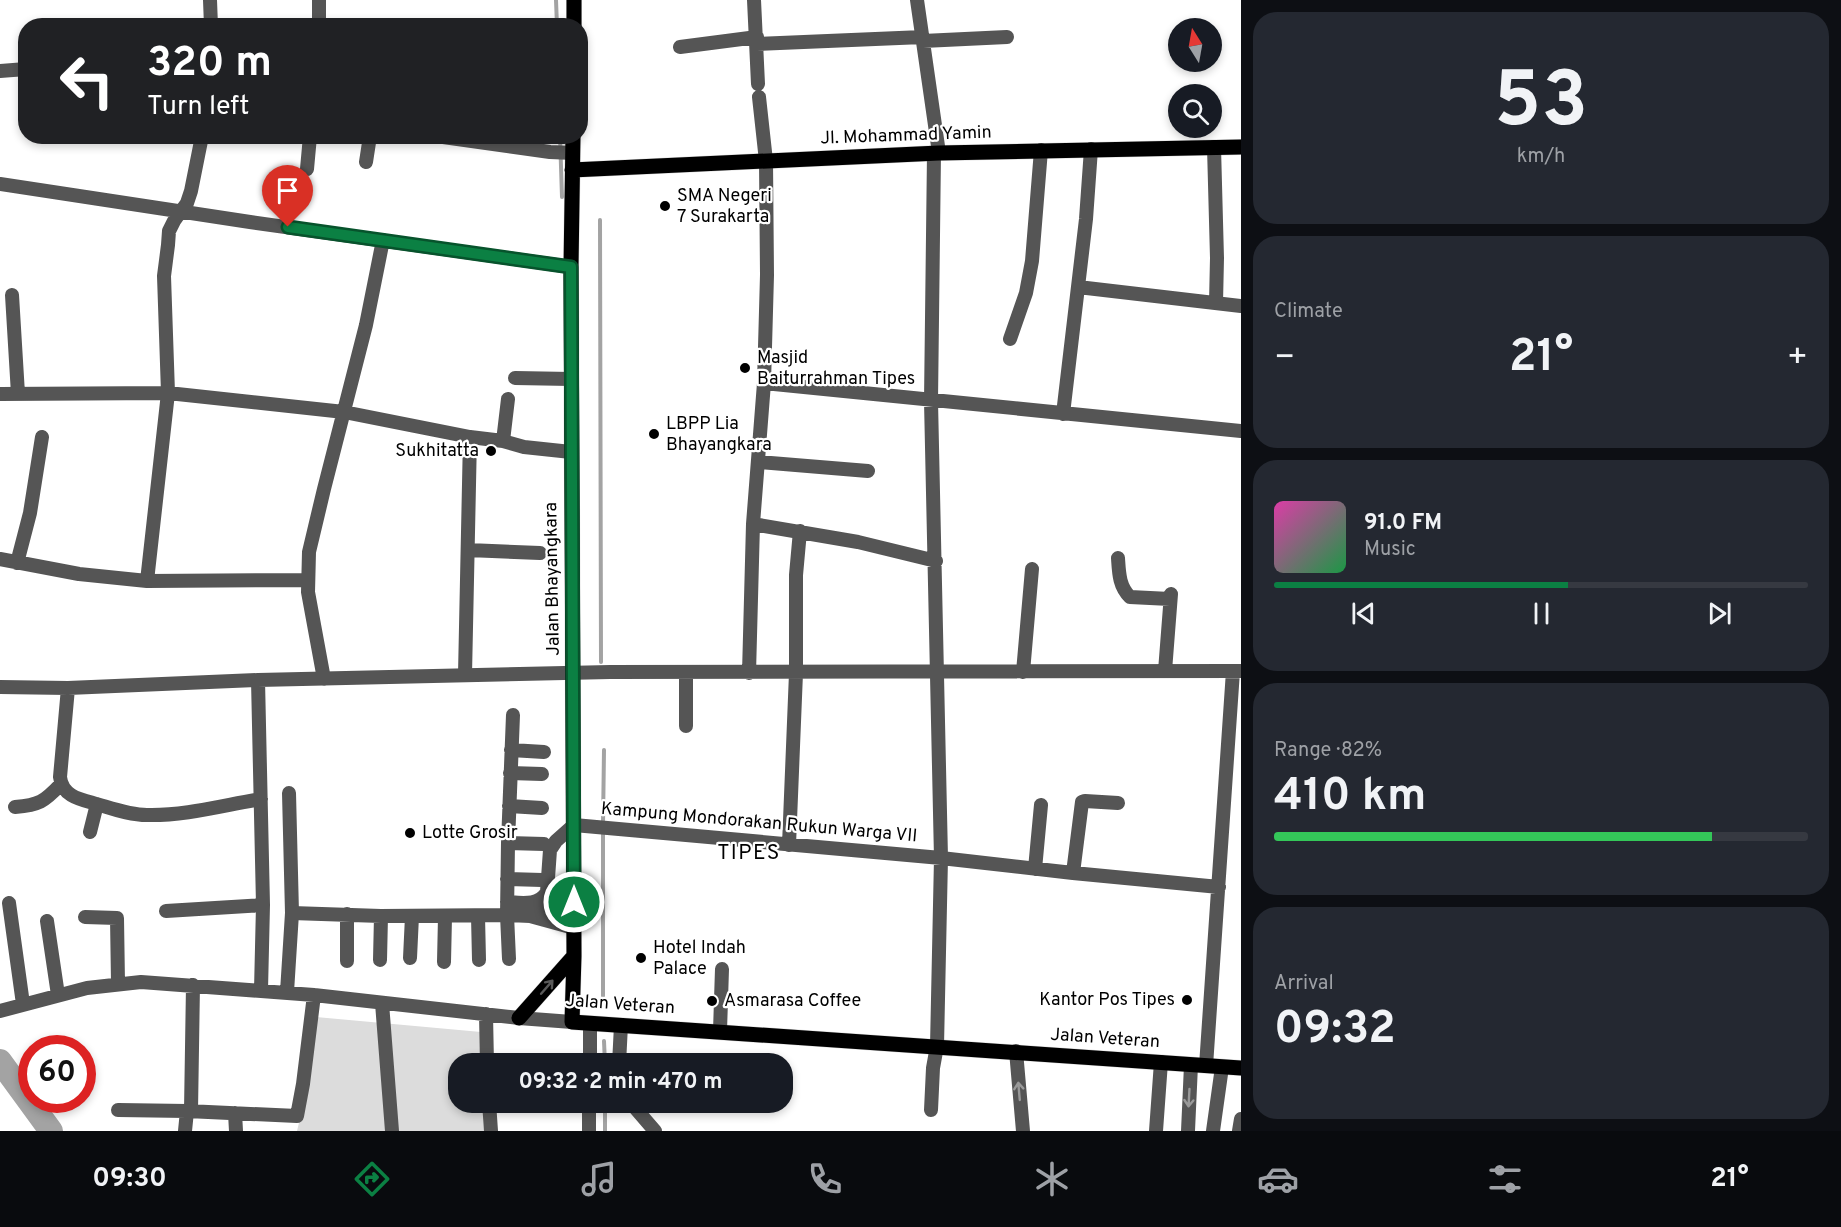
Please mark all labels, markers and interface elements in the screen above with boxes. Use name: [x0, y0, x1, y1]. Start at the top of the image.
north arrow: [1168, 18, 1222, 72]
map controls: [1168, 18, 1222, 138]
text: 320 m: [147, 38, 272, 91]
icon: left: [48, 42, 126, 120]
text: 53: [1494, 55, 1588, 154]
button: search: [1168, 84, 1222, 138]
text: Turn left: [147, 90, 249, 124]
street label: Jl. Mohammad Yamin: [820, 122, 992, 150]
text: km/h: [1517, 144, 1565, 170]
pin: [262, 165, 313, 227]
icon: arrive: [271, 174, 304, 207]
place label: SMA Negeri 7 Surakarta: [677, 185, 772, 229]
marker: SMA Negeri 7 Surakarta: [658, 199, 672, 213]
text: Climate: [1274, 299, 1343, 325]
text: 21°: [1509, 330, 1573, 387]
text: −: [1274, 338, 1295, 380]
text: +: [1787, 338, 1808, 380]
place label: Masjid Baiturrahman Tipes: [757, 347, 915, 391]
marker: Masjid Baiturrahman Tipes: [738, 361, 752, 375]
place label: LBPP Lia Bhayangkara: [666, 413, 772, 457]
marker: LBPP Lia Bhayangkara: [647, 427, 661, 441]
place label: Sukhitatta: [395, 440, 479, 463]
marker: Sukhitatta: [484, 444, 498, 458]
street label: Jalan Bhayangkara: [540, 502, 566, 656]
text: 91.0 FM: [1364, 510, 1442, 537]
text: Music: [1364, 537, 1416, 563]
icon: previous: [1347, 597, 1380, 630]
icon: pause: [1525, 597, 1558, 630]
icon: next: [1703, 597, 1736, 630]
text: Range · 82%: [1274, 738, 1382, 764]
text: 410 km: [1274, 769, 1426, 826]
street label: Kampung Mondorakan Rukun Warga VII: [600, 798, 918, 848]
place label: Lotte Grosir: [422, 822, 518, 845]
marker: Lotte Grosir: [403, 826, 417, 840]
district label: TIPES: [717, 840, 781, 867]
position arrow: [542, 870, 606, 934]
place label: Hotel Indah Palace: [653, 937, 746, 981]
marker: Hotel Indah Palace: [634, 951, 648, 965]
text: Arrival: [1274, 971, 1334, 997]
one-way arrow: [540, 980, 554, 995]
place label: Kantor Pos Tipes: [1039, 989, 1175, 1012]
street label: Jalan Veteran: [564, 990, 676, 1020]
place label: Asmarasa Coffee: [724, 990, 861, 1013]
marker: Kantor Pos Tipes: [1180, 993, 1194, 1007]
marker: Asmarasa Coffee: [705, 994, 719, 1008]
text: 09:32: [1274, 1002, 1396, 1059]
street label: Jalan Veteran: [1049, 1024, 1161, 1054]
speed limit sign: 60: [18, 1035, 96, 1113]
text: 09:32 · 2 min · 470 m: [518, 1069, 723, 1096]
one-way arrow: [1014, 1082, 1025, 1102]
one-way arrow: [1184, 1087, 1195, 1107]
icon: directions: [351, 1158, 393, 1200]
icon: music: [578, 1158, 620, 1200]
icon: phone: [804, 1158, 846, 1200]
icon: climate: [1031, 1158, 1073, 1200]
icon: car: [1257, 1158, 1299, 1200]
icon: filters: [1484, 1158, 1526, 1200]
text: 09:30: [92, 1162, 167, 1196]
text: 21°: [1710, 1162, 1749, 1196]

